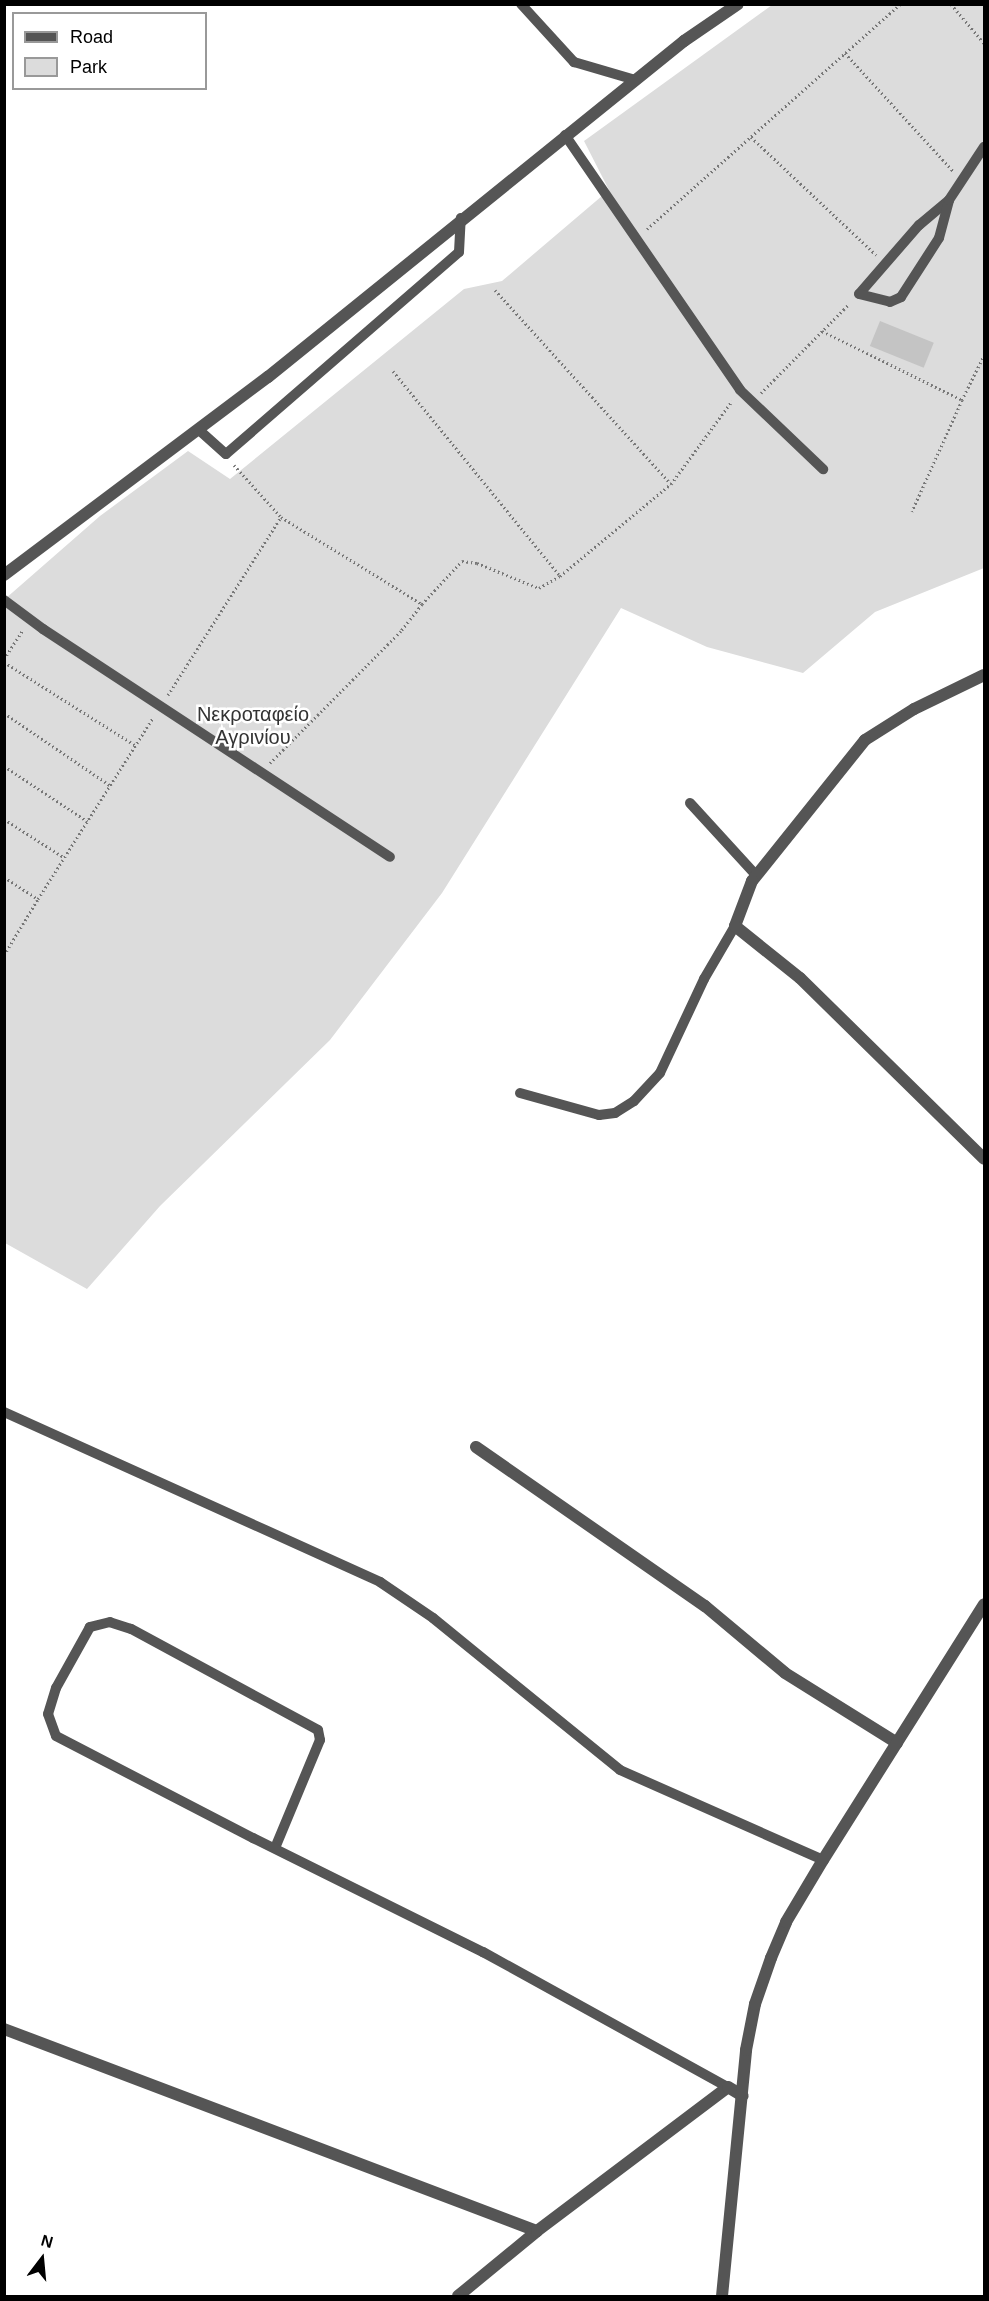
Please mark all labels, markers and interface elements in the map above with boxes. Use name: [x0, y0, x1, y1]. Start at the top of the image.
legend: [12, 12, 207, 90]
text: Road: [70, 27, 113, 47]
text: Park: [70, 57, 107, 77]
park label: Νεκροταφείο Αγρινίου: [197, 703, 309, 750]
north arrow: [12, 2229, 72, 2289]
text: N: [39, 2231, 55, 2251]

